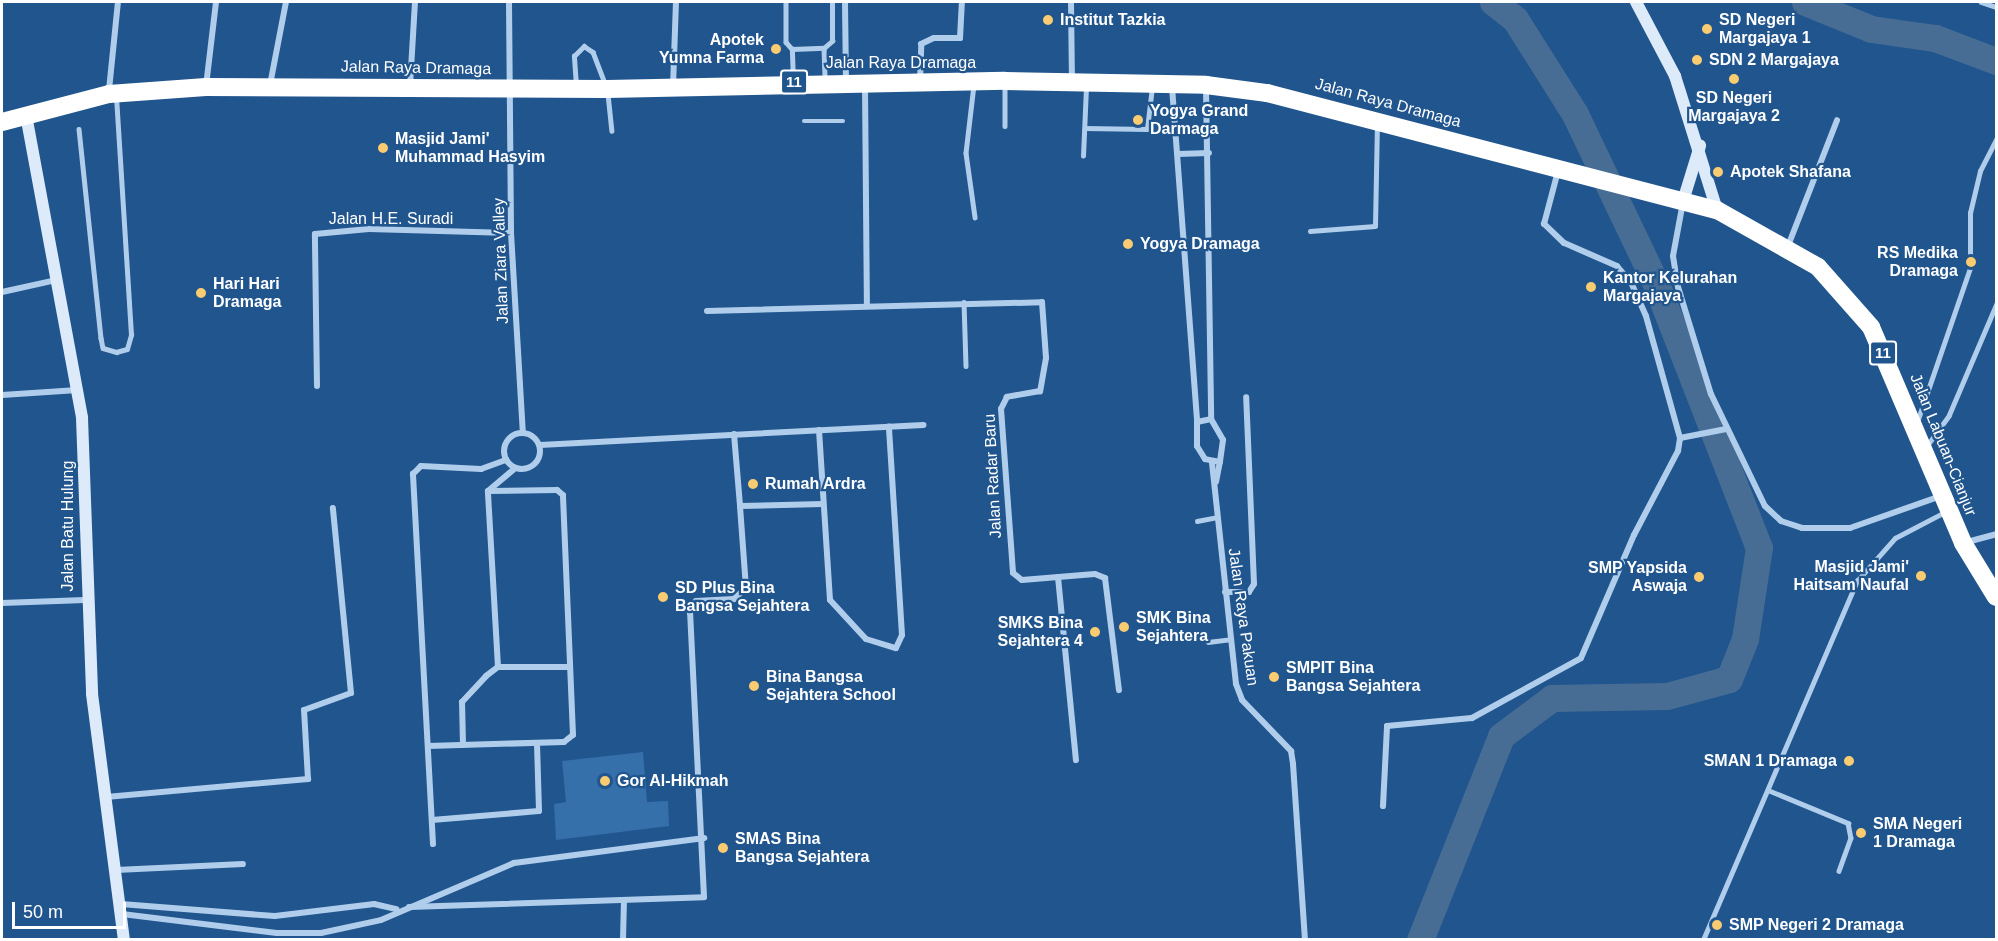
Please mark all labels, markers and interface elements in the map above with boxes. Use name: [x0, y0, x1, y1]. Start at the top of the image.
place label: Institut Tazkia: [1060, 10, 1165, 30]
place label: SD Negeri Margajaya 1: [1719, 10, 1811, 48]
marker: Institut Tazkia: [1041, 13, 1055, 27]
marker: SD Negeri Margajaya 1: [1700, 22, 1714, 36]
place label: Apotek Yumna Farma: [659, 30, 764, 68]
marker: Apotek Yumna Farma: [769, 42, 783, 56]
place label: SDN 2 Margajaya: [1709, 50, 1839, 70]
street label: Jalan Raya Dramaga: [826, 53, 976, 73]
marker: SDN 2 Margajaya: [1690, 53, 1704, 67]
street label: Jalan Raya Dramaga: [341, 57, 491, 79]
road number: 11: [779, 70, 809, 94]
marker: SD Negeri Margajaya 2: [1727, 72, 1741, 86]
street label: Jalan Raya Dramaga: [1313, 74, 1463, 132]
place label: SD Negeri Margajaya 2: [1688, 88, 1780, 126]
place label: Yogya Grand Darmaga: [1150, 101, 1248, 139]
marker: Yogya Grand Darmaga: [1131, 113, 1145, 127]
place label: Masjid Jami' Muhammad Hasyim: [395, 129, 545, 167]
marker: Masjid Jami' Muhammad Hasyim: [376, 141, 390, 155]
place label: Apotek Shafana: [1730, 162, 1851, 182]
marker: Apotek Shafana: [1711, 165, 1725, 179]
street label: Jalan Ziara Valley: [489, 198, 513, 324]
street label: Jalan H.E. Suradi: [329, 209, 453, 229]
place label: Yogya Dramaga: [1140, 234, 1260, 254]
marker: Yogya Dramaga: [1121, 237, 1135, 251]
place label: RS Medika Dramaga: [1877, 243, 1958, 281]
marker: RS Medika Dramaga: [1962, 253, 1980, 271]
place label: Kantor Kelurahan Margajaya: [1603, 268, 1737, 306]
place label: Hari Hari Dramaga: [213, 274, 281, 312]
marker: Kantor Kelurahan Margajaya: [1584, 280, 1598, 294]
marker: Hari Hari Dramaga: [194, 286, 208, 300]
road number: 11: [1868, 341, 1898, 365]
street label: Jalan Labuan-Cianjur: [1906, 371, 1980, 519]
street label: Jalan Radar Baru: [980, 413, 1006, 539]
street label: Jalan Batu Hulung: [58, 461, 78, 591]
place label: Rumah Ardra: [765, 474, 866, 494]
marker: Rumah Ardra: [746, 477, 760, 491]
street label: Jalan Raya Pakuan: [1224, 547, 1262, 687]
place label: Masjid Jami' Haitsam Naufal: [1793, 557, 1909, 595]
place label: SMP Yapsida Aswaja: [1587, 558, 1687, 596]
marker: Masjid Jami' Haitsam Naufal: [1914, 569, 1928, 583]
marker: SMP Yapsida Aswaja: [1692, 570, 1706, 584]
place label: SD Plus Bina Bangsa Sejahtera: [675, 578, 809, 616]
marker: SD Plus Bina Bangsa Sejahtera: [656, 590, 670, 604]
place label: SMK Bina Sejahtera: [1136, 608, 1211, 646]
place label: SMKS Bina Sejahtera 4: [998, 613, 1083, 651]
marker: SMK Bina Sejahtera: [1117, 620, 1131, 634]
marker: SMKS Bina Sejahtera 4: [1088, 625, 1102, 639]
place label: SMPIT Bina Bangsa Sejahtera: [1286, 658, 1420, 696]
place label: Bina Bangsa Sejahtera School: [766, 667, 896, 705]
marker: SMPIT Bina Bangsa Sejahtera: [1267, 670, 1281, 684]
marker: Bina Bangsa Sejahtera School: [747, 679, 761, 693]
place label: SMAN 1 Dramaga: [1704, 751, 1837, 771]
marker: SMAN 1 Dramaga: [1842, 754, 1856, 768]
place label: Gor Al-Hikmah: [617, 771, 729, 791]
marker: Gor Al-Hikmah: [598, 774, 612, 788]
place label: SMA Negeri 1 Dramaga: [1873, 814, 1963, 852]
marker: SMA Negeri 1 Dramaga: [1854, 826, 1868, 840]
place label: SMAS Bina Bangsa Sejahtera: [735, 829, 869, 867]
marker: SMAS Bina Bangsa Sejahtera: [716, 841, 730, 855]
scale bar: [15, 890, 129, 928]
text: 50 m: [23, 902, 63, 922]
place label: SMP Negeri 2 Dramaga: [1729, 915, 1904, 935]
marker: SMP Negeri 2 Dramaga: [1710, 918, 1724, 932]

